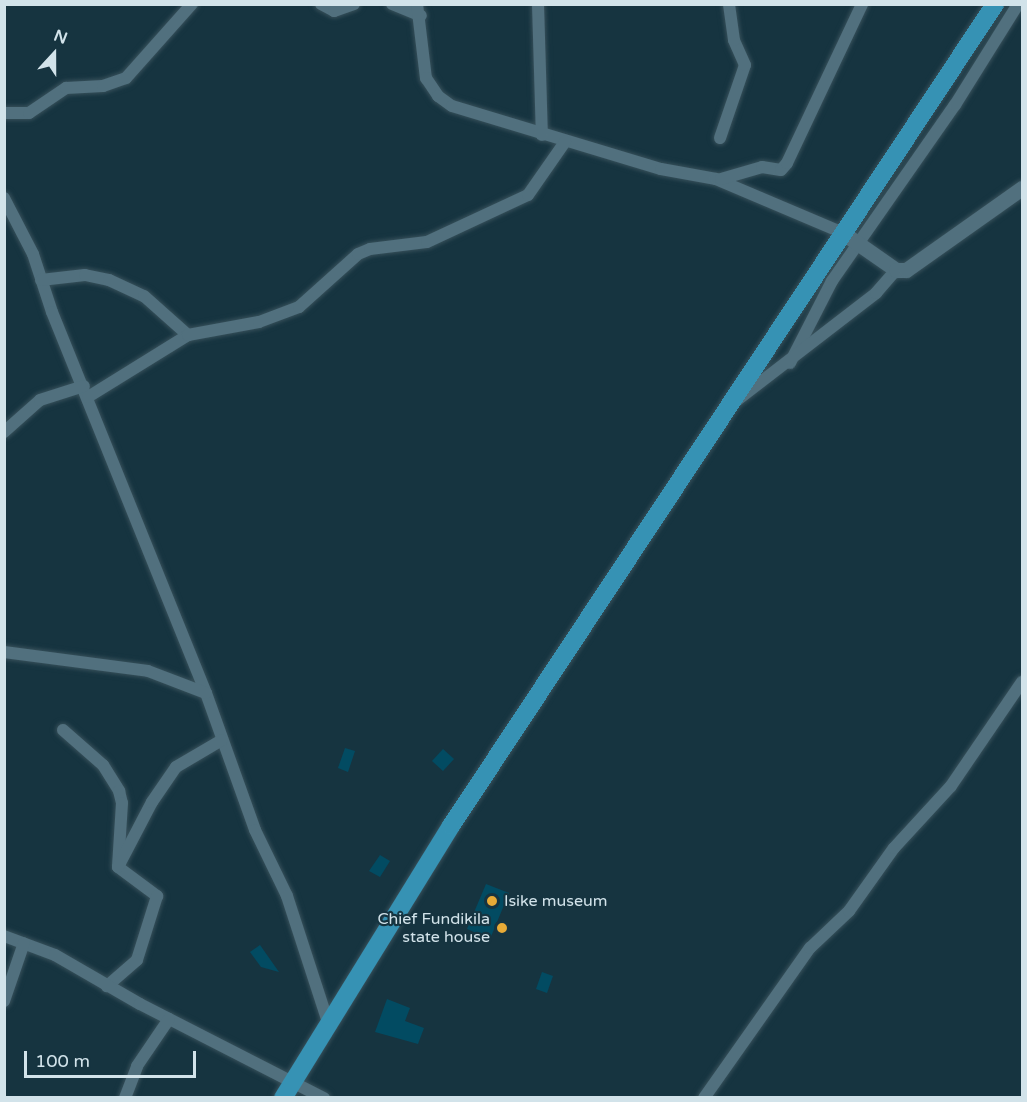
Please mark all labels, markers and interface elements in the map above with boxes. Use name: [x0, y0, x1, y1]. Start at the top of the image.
north arrow: [24, 24, 84, 84]
text: N: [51, 26, 70, 49]
place label: Isike museum: [504, 891, 607, 911]
marker: Isike museum: [485, 894, 499, 908]
place label: Chief Fundikila state house: [377, 909, 490, 947]
marker: Chief Fundikila state house: [495, 921, 509, 935]
scale bar: [27, 1039, 200, 1077]
text: 100 m: [35, 1050, 90, 1072]

